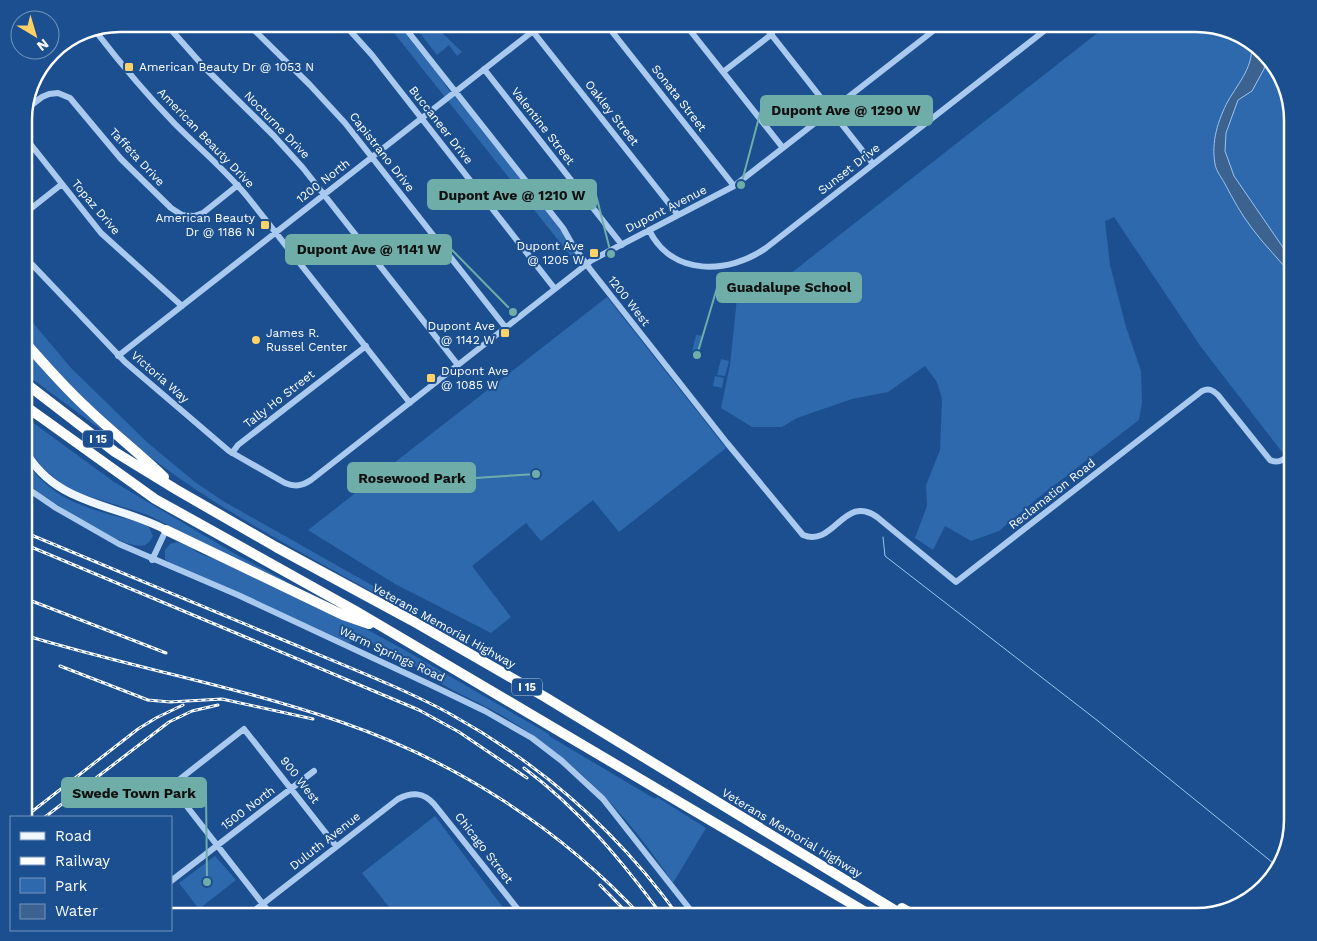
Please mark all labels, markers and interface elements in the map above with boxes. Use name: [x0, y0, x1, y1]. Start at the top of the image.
north arrow: [10, 10, 60, 60]
text: N: [34, 36, 52, 55]
place label: American Beauty Dr @ 1053 N: [139, 60, 314, 74]
marker: American Beauty Dr @ 1053 N: [123, 61, 135, 73]
street label: Sonata Street: [649, 62, 709, 134]
street label: Oakley Street: [582, 78, 642, 148]
street label: Buccaneer Drive: [406, 83, 476, 167]
street label: Valentine Street: [508, 84, 578, 168]
street label: American Beauty Drive: [155, 85, 257, 191]
street label: Nocturne Drive: [241, 88, 313, 162]
callout: Dupont Ave @ 1290 W: [761, 96, 932, 125]
text: Dupont Ave @ 1290 W: [771, 102, 921, 118]
street label: Capistrano Drive: [347, 109, 417, 195]
street label: Taffeta Drive: [107, 125, 167, 189]
street label: Sunset Drive: [815, 141, 883, 197]
street label: 1200 North: [294, 156, 352, 206]
street label: Topaz Drive: [69, 177, 123, 238]
callout: Dupont Ave @ 1210 W: [428, 180, 596, 209]
street label: Dupont Avenue: [623, 182, 709, 235]
text: Dupont Ave @ 1210 W: [438, 187, 586, 203]
place label: American Beauty Dr @ 1186 N: [155, 211, 256, 239]
marker: American Beauty Dr @ 1186 N: [259, 219, 271, 231]
callout: Dupont Ave @ 1141 W: [286, 235, 451, 264]
place label: Dupont Ave @ 1205 W: [517, 239, 584, 267]
text: Dupont Ave @ 1141 W: [297, 241, 441, 257]
marker: Dupont Ave @ 1205 W: [588, 247, 600, 259]
street label: 1200 West: [605, 273, 653, 329]
callout: Guadalupe School: [717, 273, 861, 302]
text: Guadalupe School: [727, 279, 852, 295]
place label: Dupont Ave @ 1142 W: [428, 319, 495, 347]
place label: James R. Russel Center: [266, 326, 348, 354]
marker: Dupont Ave @ 1142 W: [499, 327, 511, 339]
marker: James R. Russel Center: [250, 334, 262, 346]
street label: Victoria Way: [128, 348, 192, 406]
place label: Dupont Ave @ 1085 W: [441, 364, 509, 392]
street label: Tally Ho Street: [241, 367, 317, 431]
marker: Dupont Ave @ 1085 W: [425, 372, 437, 384]
road number: I 15: [83, 430, 113, 448]
street label: Reclamation Road: [1006, 456, 1098, 532]
callout: Rosewood Park: [348, 463, 475, 492]
text: Rosewood Park: [358, 470, 466, 486]
street label: Veterans Memorial Highway: [370, 581, 519, 672]
street label: Warm Springs Road: [337, 623, 447, 685]
road number: I 15: [512, 679, 542, 696]
street label: 900 West: [277, 754, 323, 806]
callout: Swede Town Park: [62, 778, 206, 807]
street label: 1500 North: [218, 783, 278, 833]
text: Swede Town Park: [72, 785, 196, 801]
street label: Veterans Memorial Highway: [719, 785, 865, 881]
street label: Duluth Avenue: [287, 809, 363, 873]
street label: Chicago Street: [452, 810, 516, 886]
legend: [10, 816, 172, 931]
text: Road: [55, 827, 92, 845]
text: Railway: [55, 852, 110, 870]
text: Park: [55, 877, 88, 895]
text: Water: [55, 902, 98, 920]

